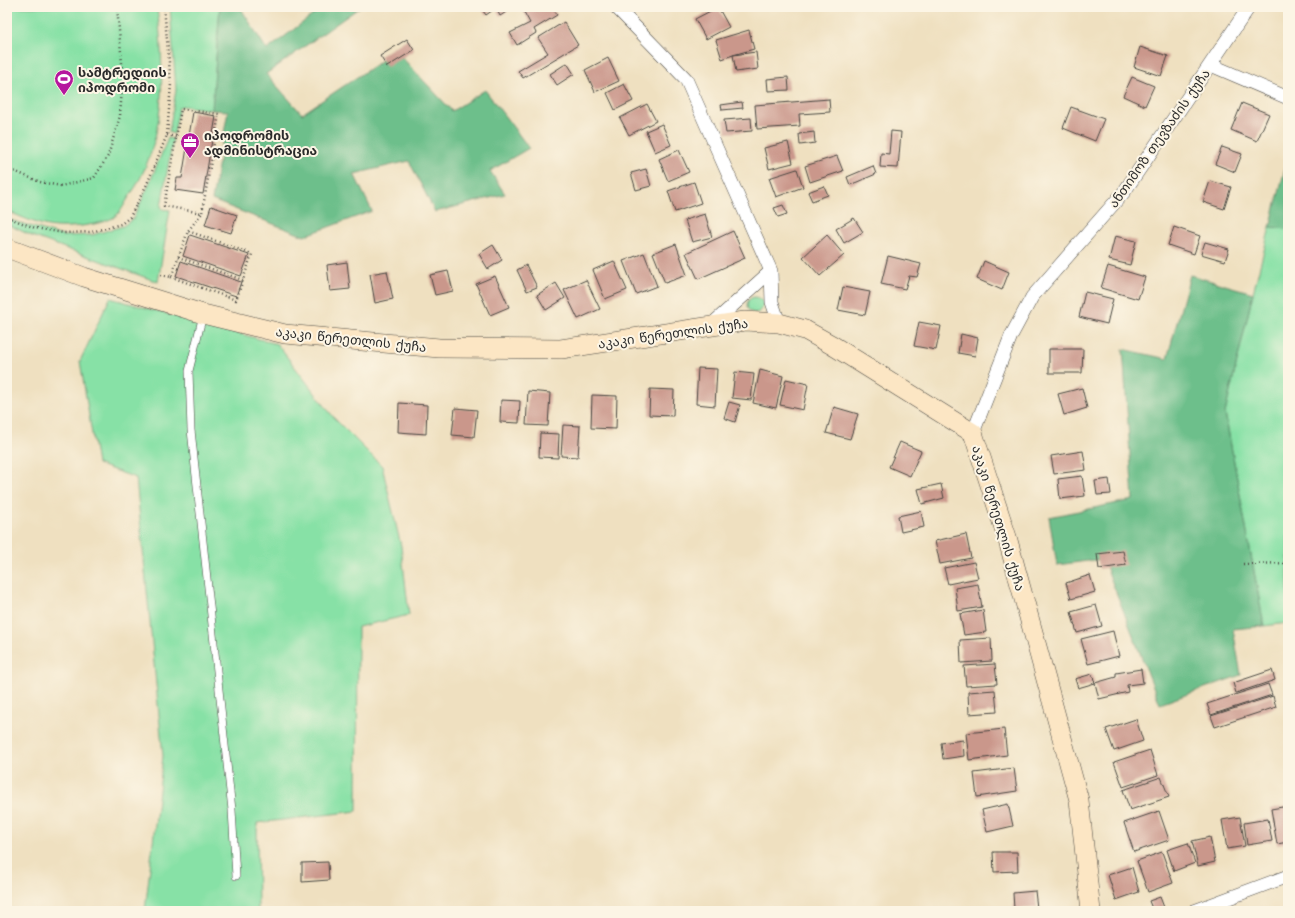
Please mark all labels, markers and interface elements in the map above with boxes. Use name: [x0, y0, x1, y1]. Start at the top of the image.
place label: სამტრედიის იპოდრომი: [78, 63, 167, 99]
street label: ანთიმოზ თევზაძის ქუჩა: [1104, 65, 1216, 213]
sports icon: სამტრედიის იპოდრომი: [53, 68, 75, 96]
place label: იპოდრომის ადმინისტრაცია: [204, 126, 317, 162]
office icon: იპოდრომის ადმინისტრაცია: [179, 131, 201, 159]
street label: აკაკი წერეთლის ქუჩა: [597, 314, 750, 355]
street label: აკაკი წერეთლის ქუჩა: [274, 322, 427, 359]
street label: აკაკი წერეთლის ქუჩა: [965, 443, 1030, 594]

